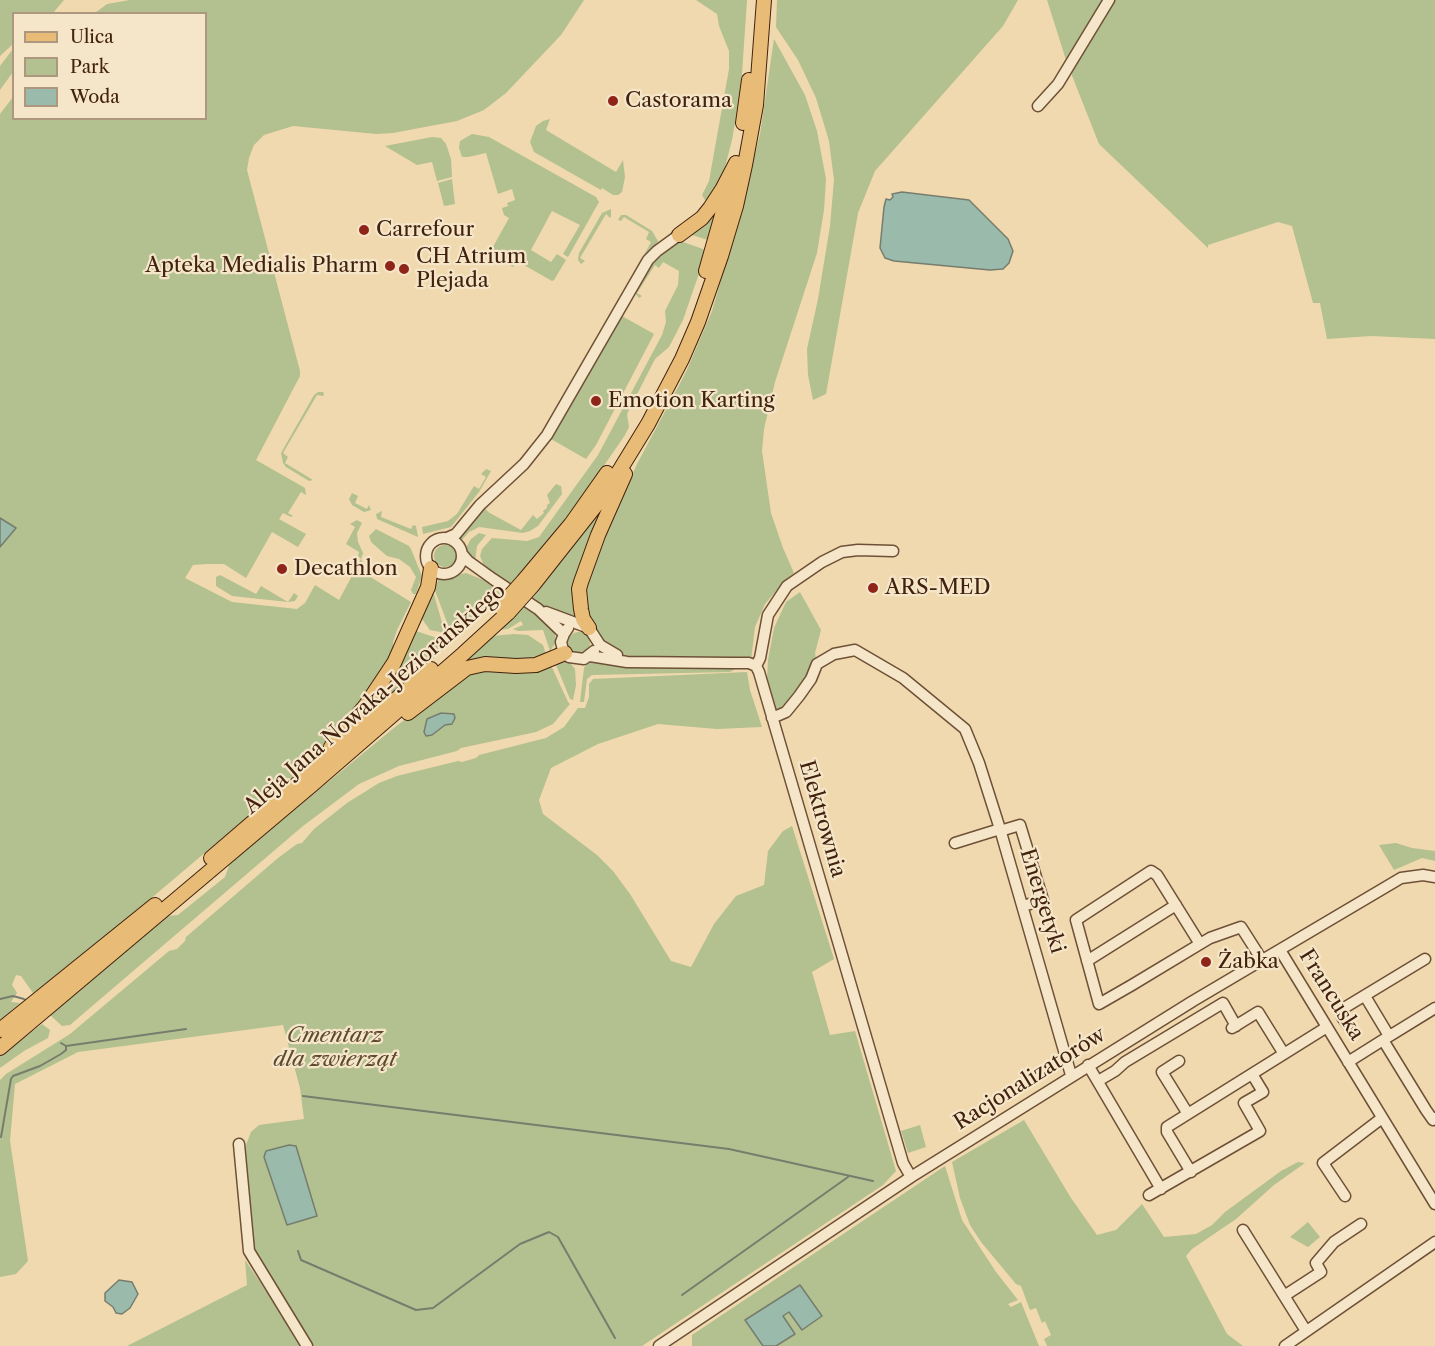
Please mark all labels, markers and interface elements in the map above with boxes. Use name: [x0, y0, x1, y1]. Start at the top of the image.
legend: [12, 12, 207, 120]
text: Ulica: [70, 26, 114, 48]
text: Park: [70, 56, 109, 78]
text: Woda: [70, 86, 120, 108]
place label: Castorama: [625, 88, 732, 114]
marker: Castorama: [606, 94, 620, 108]
place label: Carrefour: [376, 217, 474, 243]
marker: Carrefour: [357, 223, 371, 237]
place label: CH Atrium Plejada: [416, 244, 526, 294]
place label: Apteka Medialis Pharm: [145, 253, 378, 279]
marker: Apteka Medialis Pharm: [383, 259, 397, 273]
marker: CH Atrium Plejada: [397, 262, 411, 276]
place label: Emotion Karting: [608, 388, 775, 414]
marker: Emotion Karting: [589, 394, 603, 408]
place label: Decathlon: [294, 556, 398, 582]
marker: Decathlon: [275, 562, 289, 576]
place label: ARS-MED: [885, 575, 991, 601]
street label: Aleja Jana Nowaka-Jeziorańskiego: [239, 578, 511, 820]
marker: ARS-MED: [866, 581, 880, 595]
street label: Elektrownia: [793, 757, 851, 881]
street label: Energetyki: [1014, 845, 1070, 957]
street label: Francuska: [1293, 945, 1369, 1045]
place label: Żabka: [1218, 949, 1279, 975]
marker: Żabka: [1199, 955, 1213, 969]
street label: Racjonalizatorów: [950, 1022, 1110, 1136]
park label: Cmentarz dla zwierząt: [273, 1023, 397, 1073]

